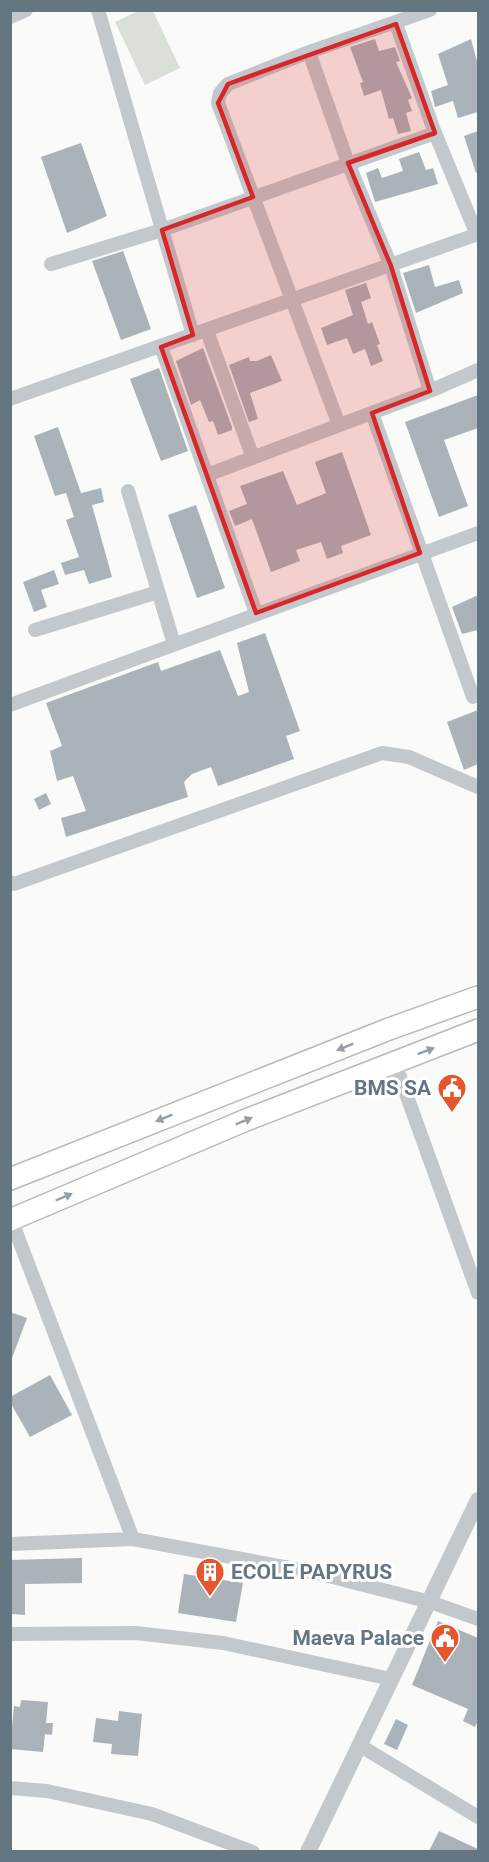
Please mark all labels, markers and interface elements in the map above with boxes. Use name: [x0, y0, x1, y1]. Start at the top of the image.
one-way arrow: [336, 1043, 354, 1052]
one-way arrow: [417, 1046, 435, 1055]
public building icon: BMS SA: [436, 1072, 468, 1114]
place label: BMS SA: [354, 1076, 432, 1100]
one-way arrow: [154, 1114, 172, 1124]
one-way arrow: [235, 1116, 253, 1125]
one-way arrow: [56, 1192, 74, 1202]
building icon: ECOLE PAPYRUS: [194, 1556, 226, 1598]
place label: ECOLE PAPYRUS: [231, 1560, 392, 1584]
public building icon: Maeva Palace: [429, 1622, 461, 1664]
place label: Maeva Palace: [292, 1626, 424, 1650]

